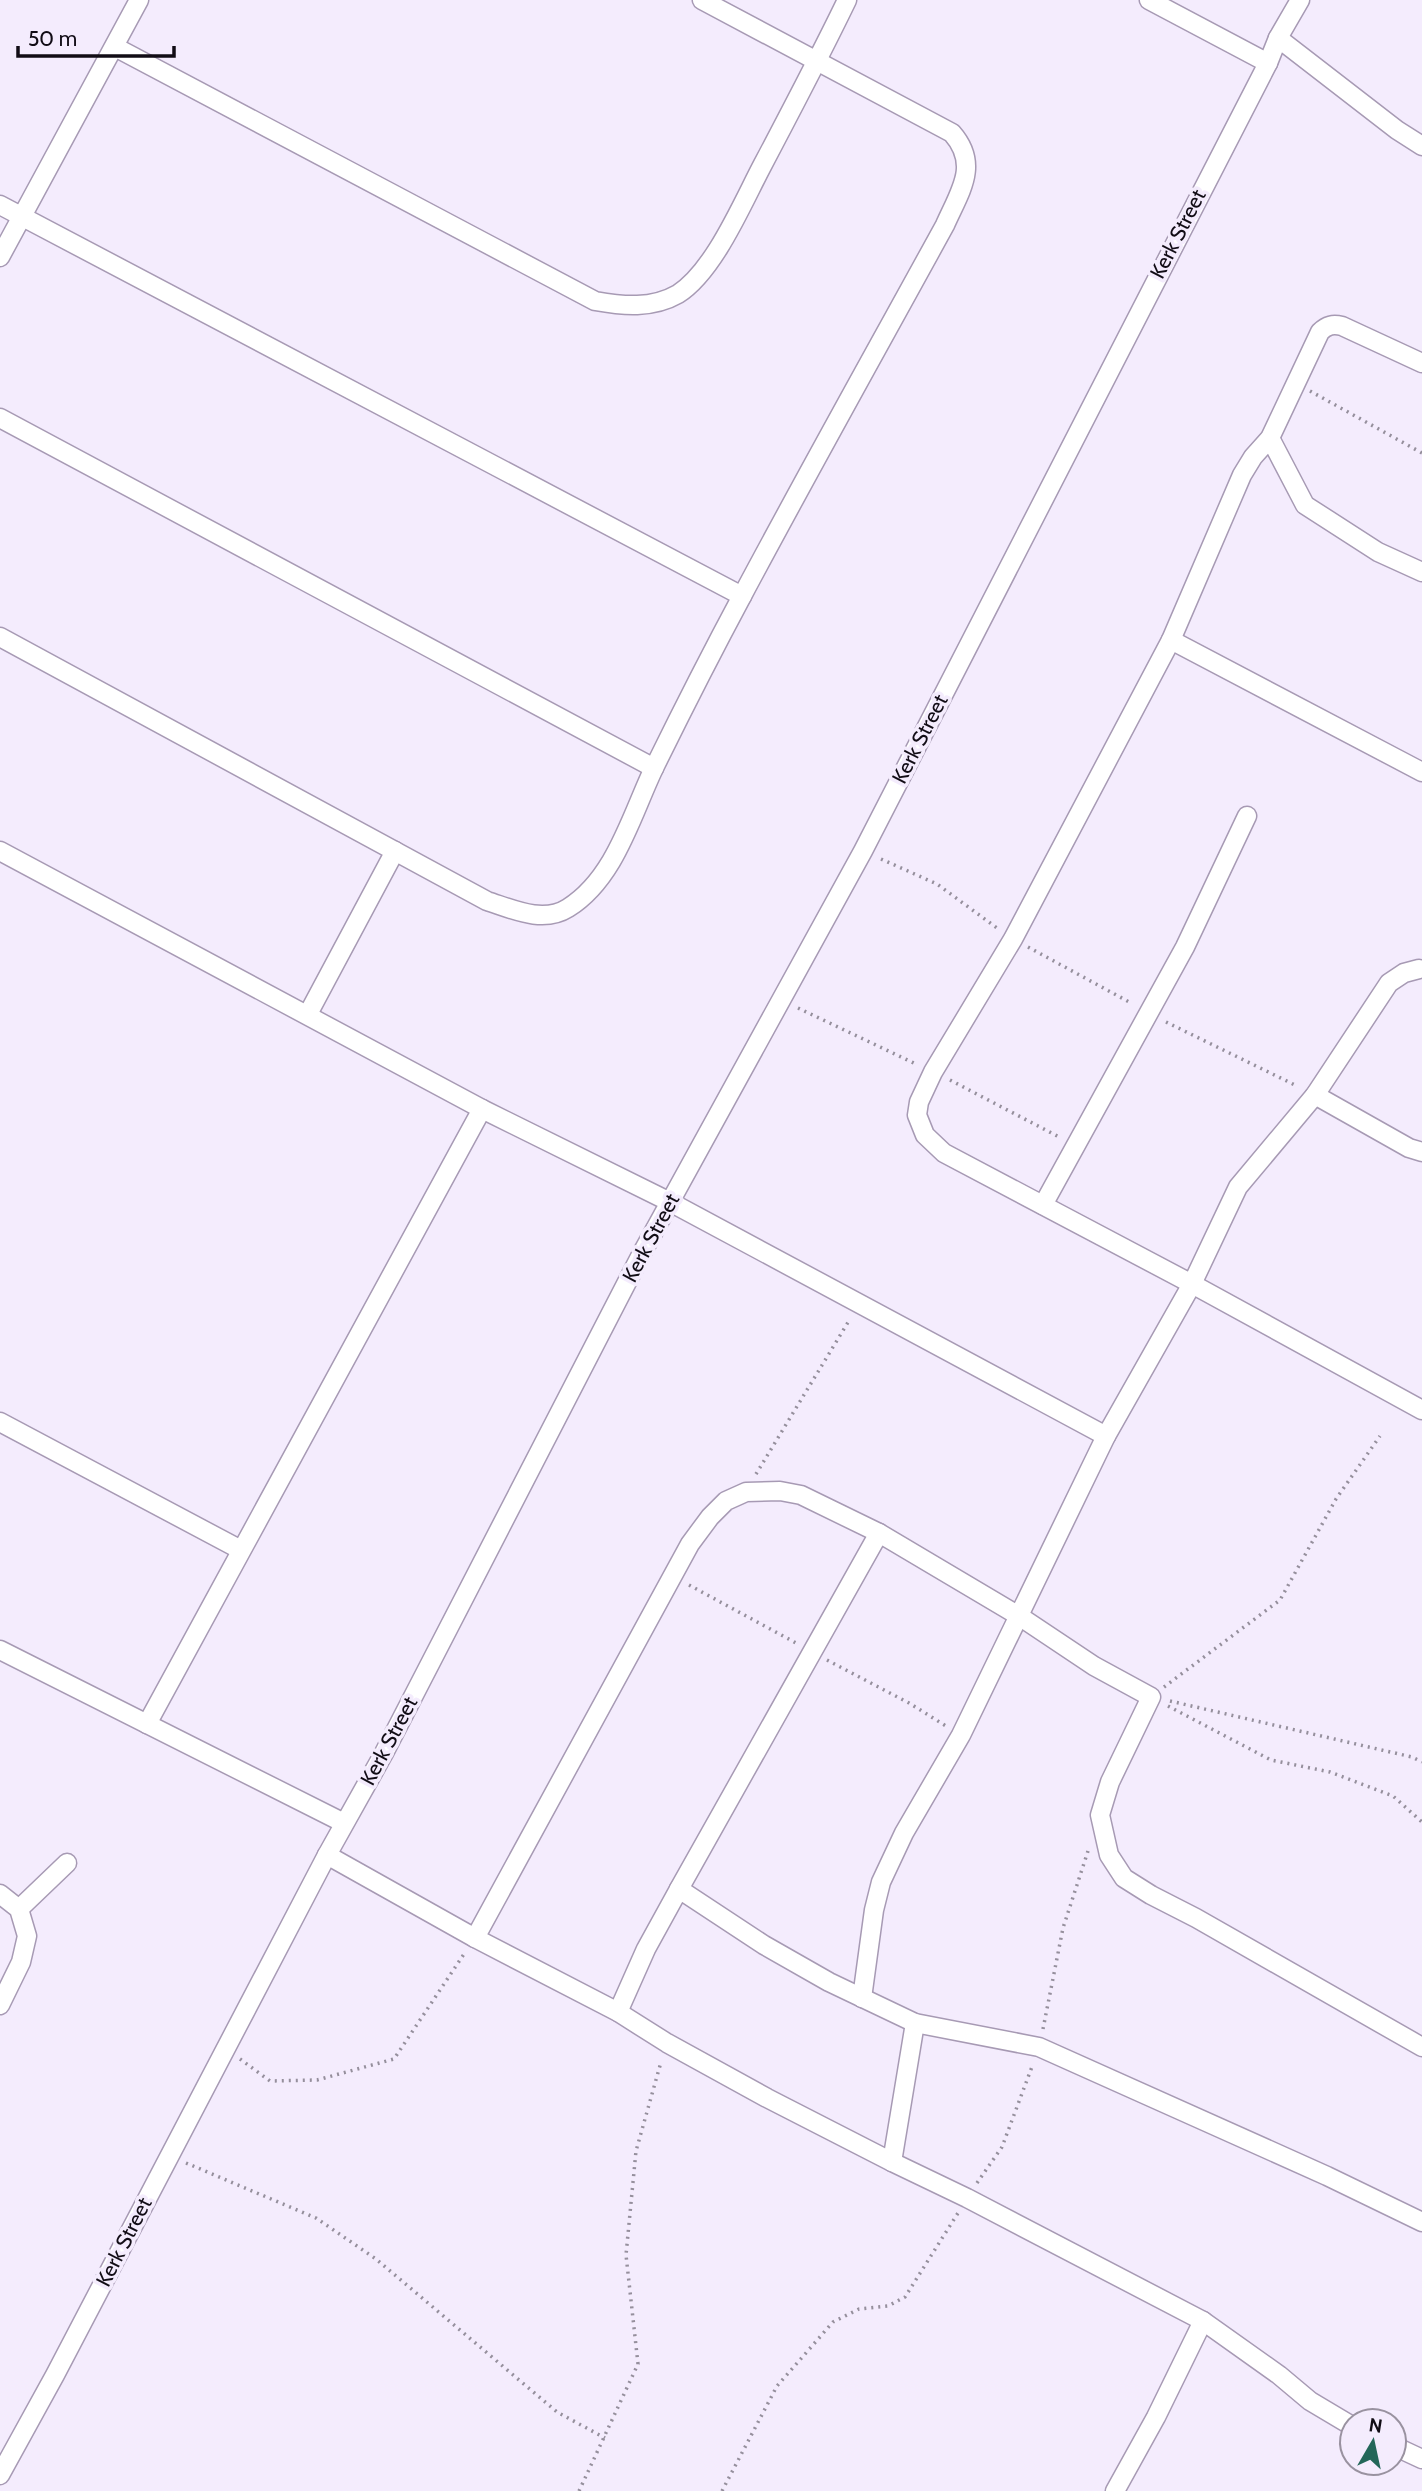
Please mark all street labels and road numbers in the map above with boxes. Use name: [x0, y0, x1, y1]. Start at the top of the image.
street label: Kerk Street: [1144, 185, 1211, 283]
street label: Kerk Street: [886, 690, 953, 788]
street label: Kerk Street: [617, 1189, 684, 1286]
street label: Kerk Street: [355, 1692, 422, 1789]
street label: Kerk Street: [90, 2193, 157, 2291]

